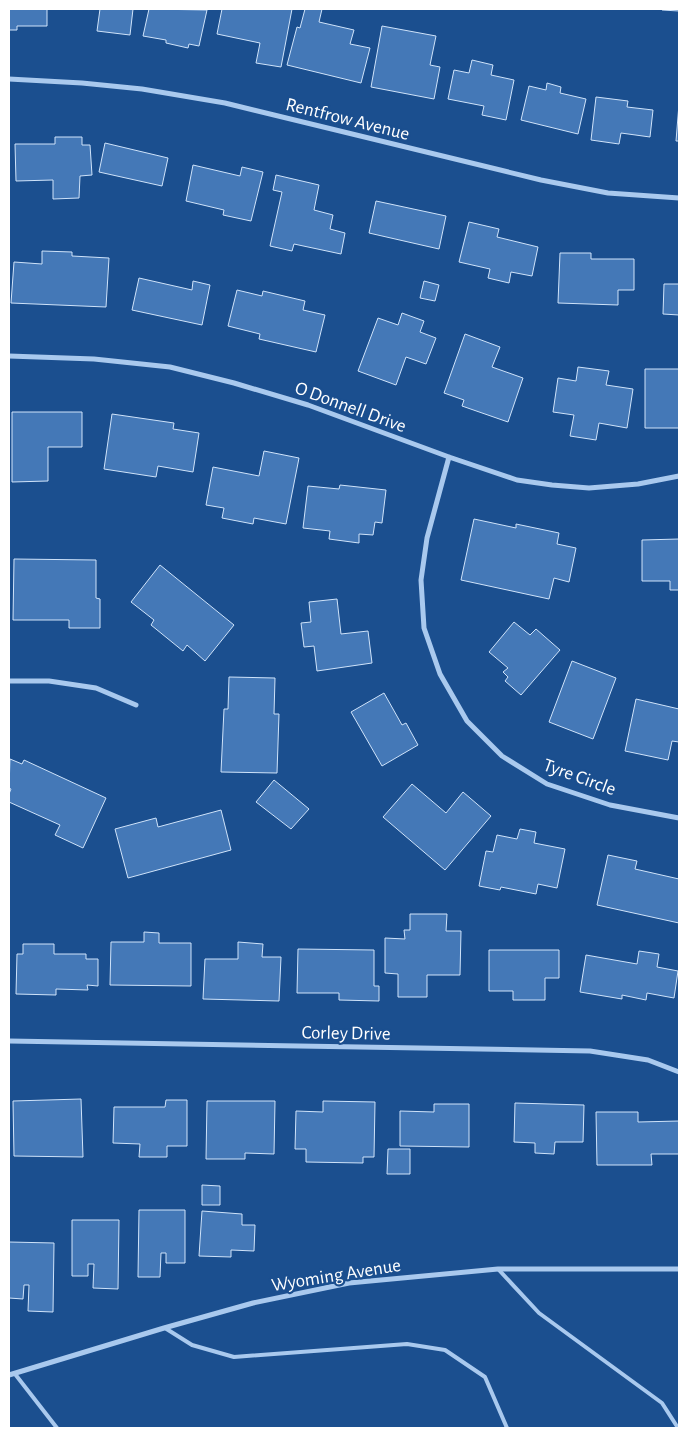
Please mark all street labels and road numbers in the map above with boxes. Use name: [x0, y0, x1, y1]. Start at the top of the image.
street label: Rentfrow Avenue: [284, 95, 411, 144]
street label: O Donnell Drive: [292, 379, 409, 436]
street label: Tyre Circle: [541, 756, 618, 799]
street label: Corley Drive: [301, 1023, 391, 1044]
street label: Wyoming Avenue: [270, 1256, 402, 1295]

